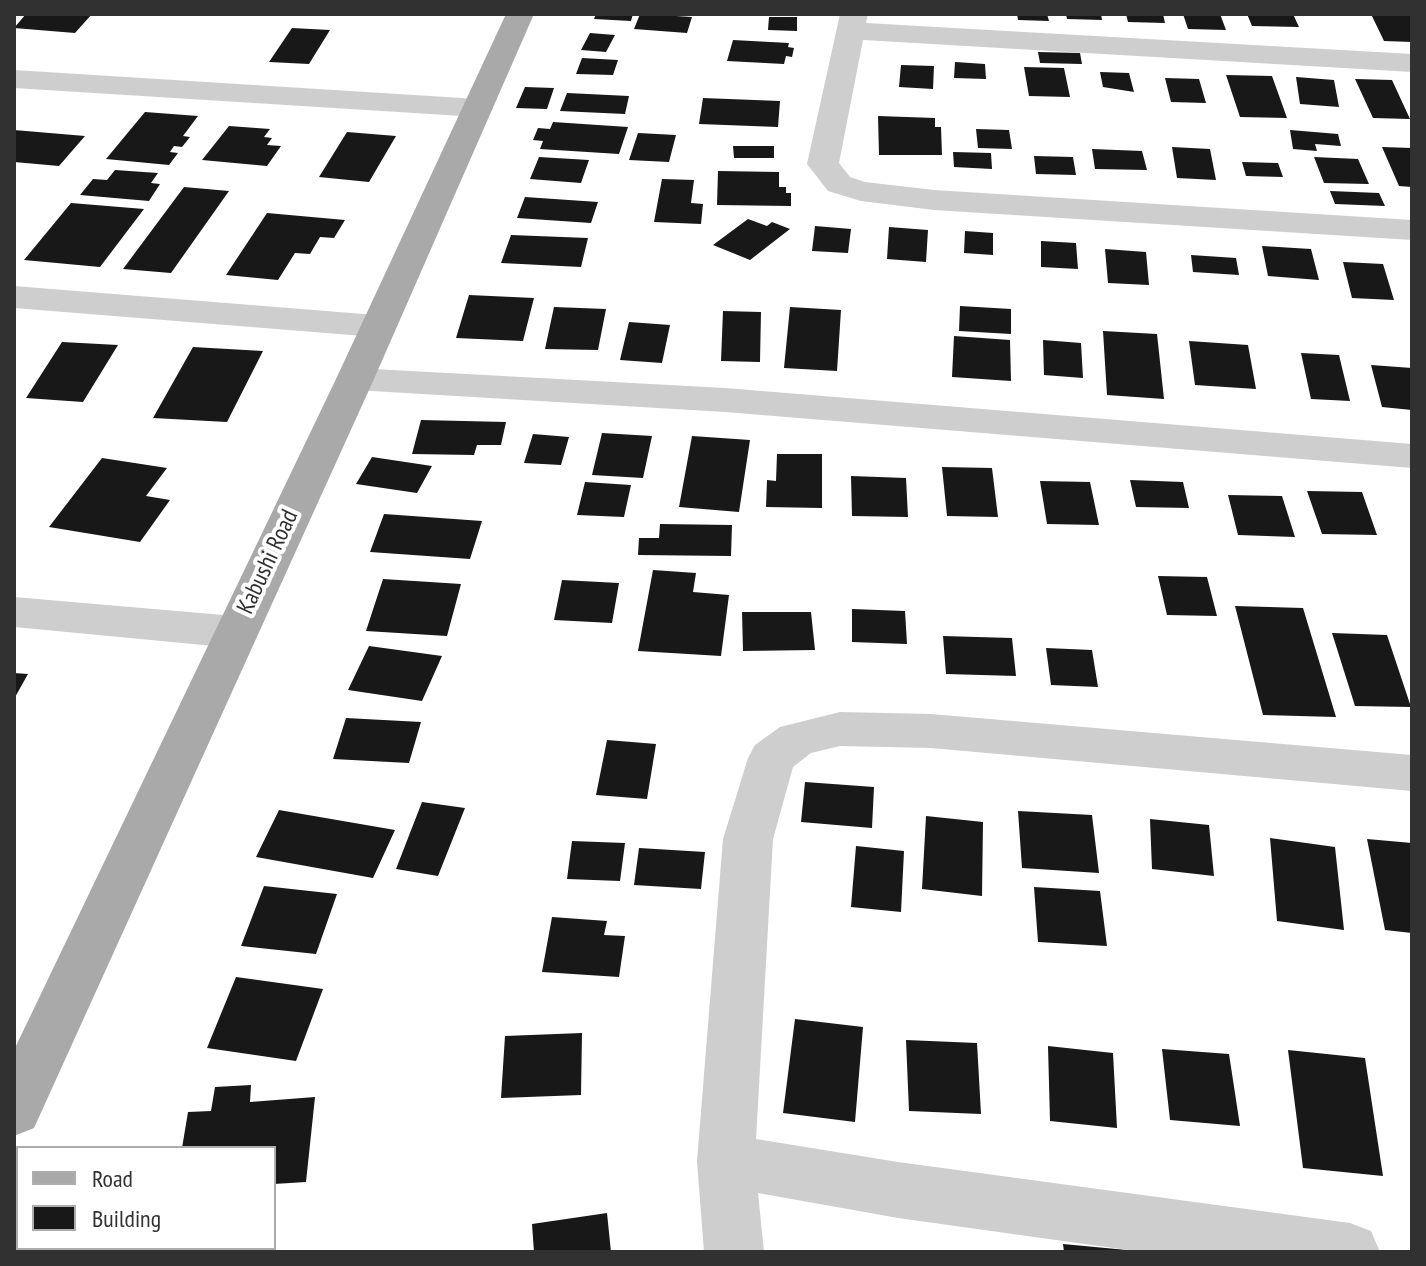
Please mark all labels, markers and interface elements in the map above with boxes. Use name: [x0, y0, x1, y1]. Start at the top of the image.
street label: Kabushi Road: [231, 505, 305, 619]
legend: [16, 1146, 276, 1250]
text: Road: [92, 1163, 133, 1194]
text: Building: [92, 1203, 161, 1234]

